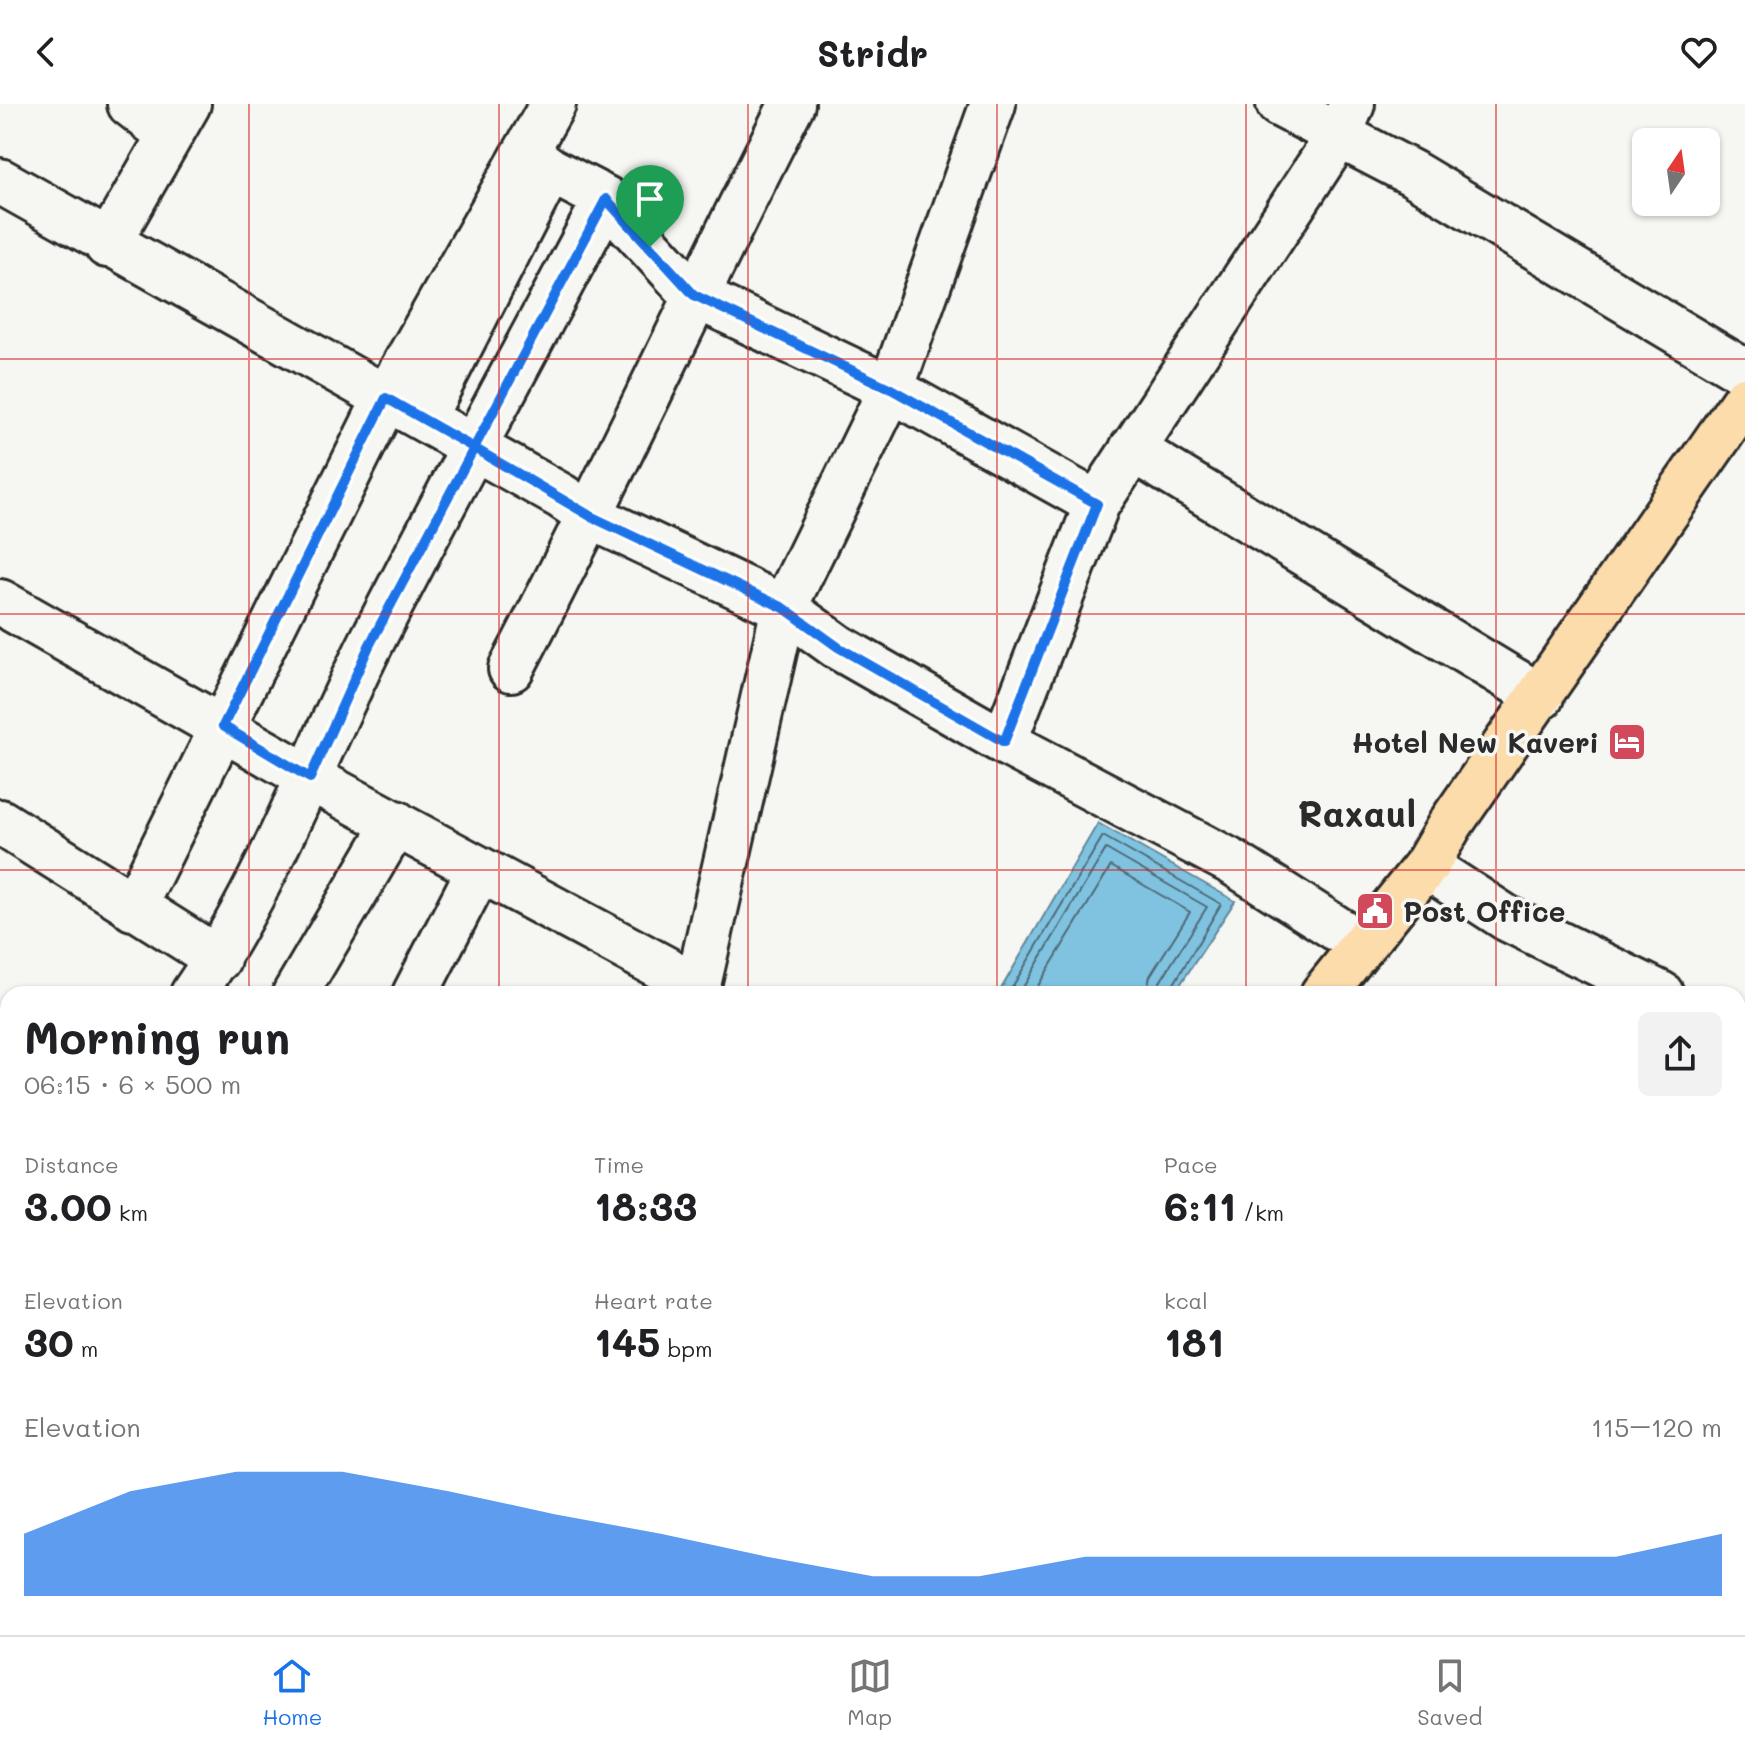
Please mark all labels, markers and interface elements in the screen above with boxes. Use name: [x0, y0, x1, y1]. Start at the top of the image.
text: Stridr: [817, 29, 928, 76]
icon: back: [24, 30, 68, 74]
icon: heart: [1677, 30, 1721, 74]
north arrow: [1632, 128, 1720, 216]
map controls: [1632, 128, 1720, 216]
pin: [616, 165, 684, 247]
icon: arrive: [628, 177, 672, 221]
hotel icon: Hotel New Kaveri: [1606, 721, 1648, 763]
place label: Hotel New Kaveri: [1352, 724, 1599, 760]
district label: Raxaul: [1298, 789, 1416, 836]
public building icon: Post Office: [1354, 890, 1396, 932]
place label: Post Office: [1403, 893, 1565, 929]
text: Morning run: [24, 1008, 290, 1065]
button: share: [1638, 1012, 1722, 1096]
text: 06:15 · 6 × 500 m: [24, 1067, 241, 1101]
text: Distance: [24, 1150, 119, 1179]
text: Time: [594, 1150, 644, 1179]
text: Pace: [1164, 1150, 1218, 1179]
text: 3.00: [24, 1179, 112, 1231]
text: 18:33: [594, 1179, 697, 1231]
text: 6:11: [1164, 1179, 1236, 1231]
text: km: [112, 1198, 148, 1227]
text: /km: [1236, 1198, 1284, 1227]
text: Elevation: [24, 1286, 123, 1315]
text: Heart rate: [594, 1286, 713, 1315]
text: kcal: [1164, 1286, 1208, 1315]
text: 30: [24, 1315, 74, 1367]
text: 145: [594, 1315, 660, 1367]
text: 181: [1164, 1315, 1224, 1367]
text: m: [74, 1334, 98, 1363]
text: bpm: [660, 1334, 713, 1363]
text: Elevation: [24, 1410, 141, 1444]
text: 115–120 m: [1591, 1410, 1722, 1444]
tab: Home: [262, 1654, 322, 1731]
tab: Map: [847, 1654, 892, 1731]
tab: Saved: [1417, 1654, 1482, 1731]

